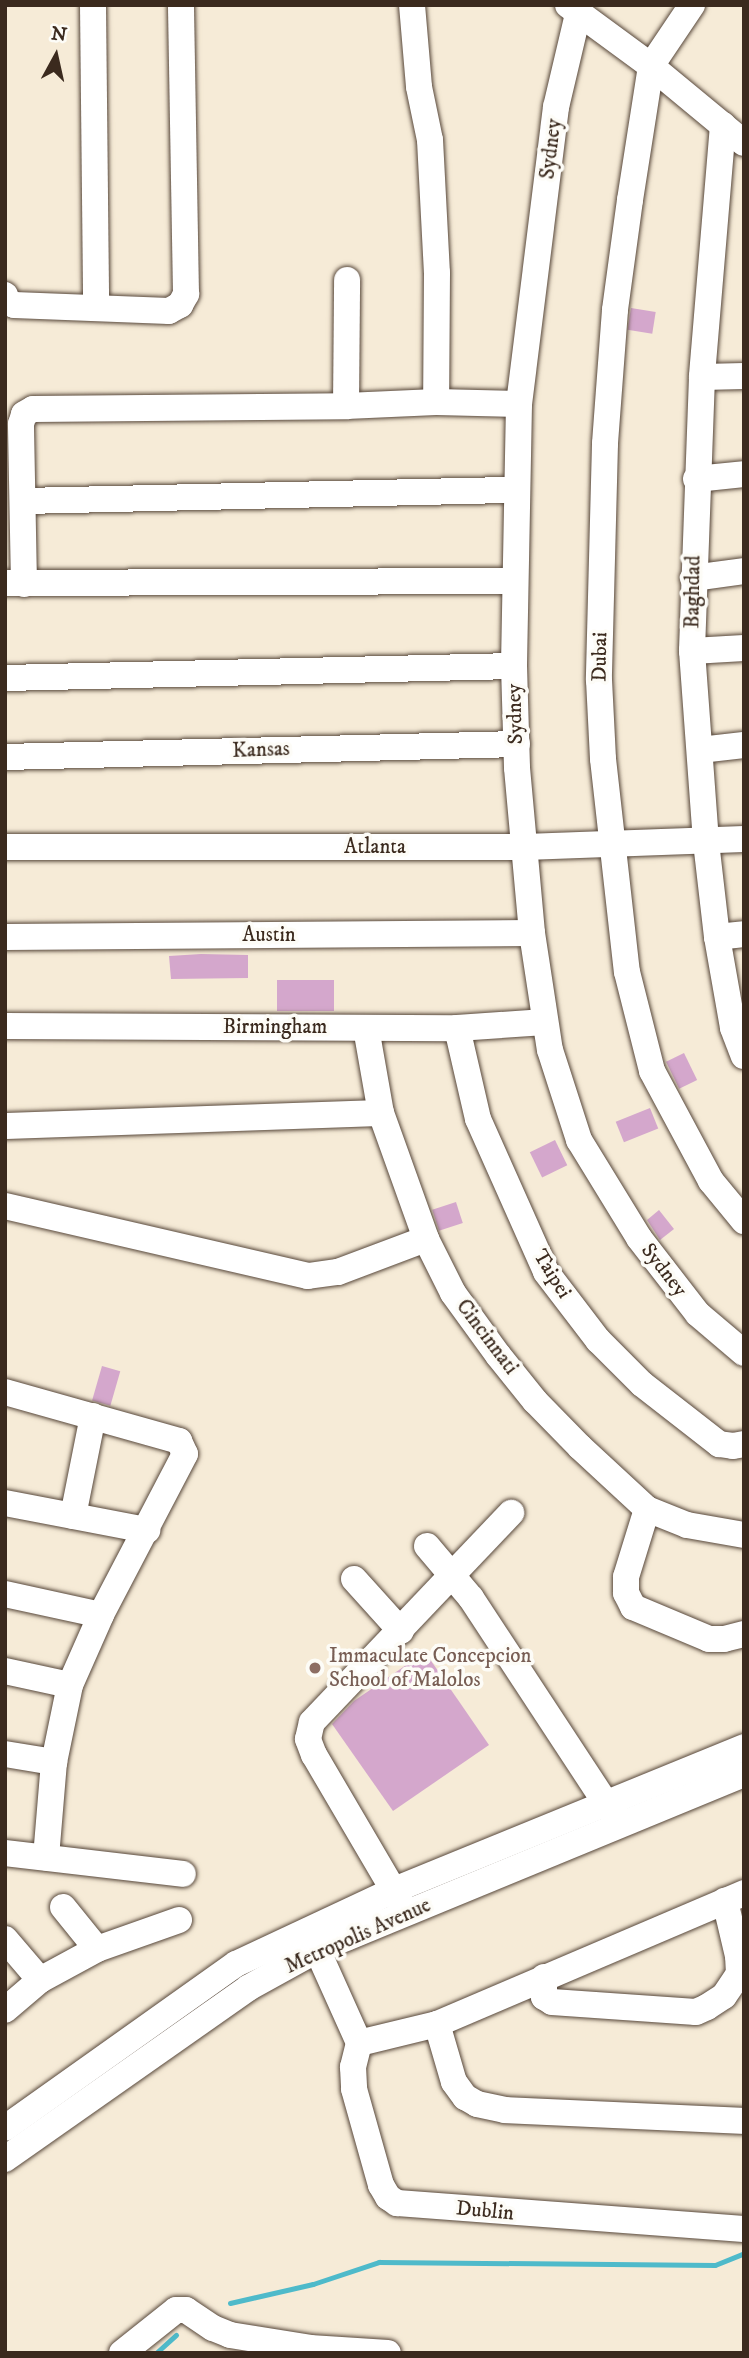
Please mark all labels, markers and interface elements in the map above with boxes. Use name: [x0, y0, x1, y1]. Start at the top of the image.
north arrow: [21, 21, 91, 91]
text: N: [50, 22, 68, 47]
street label: Sydney: [535, 117, 567, 181]
street label: Baghdad: [680, 555, 706, 629]
street label: Dubai: [587, 632, 613, 682]
street label: Sydney: [501, 683, 529, 745]
street label: Kansas: [232, 736, 290, 764]
street label: Atlanta: [344, 834, 406, 860]
street label: Austin: [242, 922, 296, 948]
street label: Birmingham: [223, 1014, 327, 1040]
street label: Sydney: [635, 1238, 693, 1302]
street label: Taipei: [527, 1245, 577, 1303]
street label: Cincinnati: [451, 1294, 523, 1380]
place label: Immaculate Concepcion School of Malolos: [329, 1643, 531, 1693]
marker: Immaculate Concepcion School of Malolos: [307, 1660, 323, 1676]
street label: Metropolis Avenue: [281, 1893, 435, 1979]
street label: Dublin: [455, 2196, 515, 2226]

